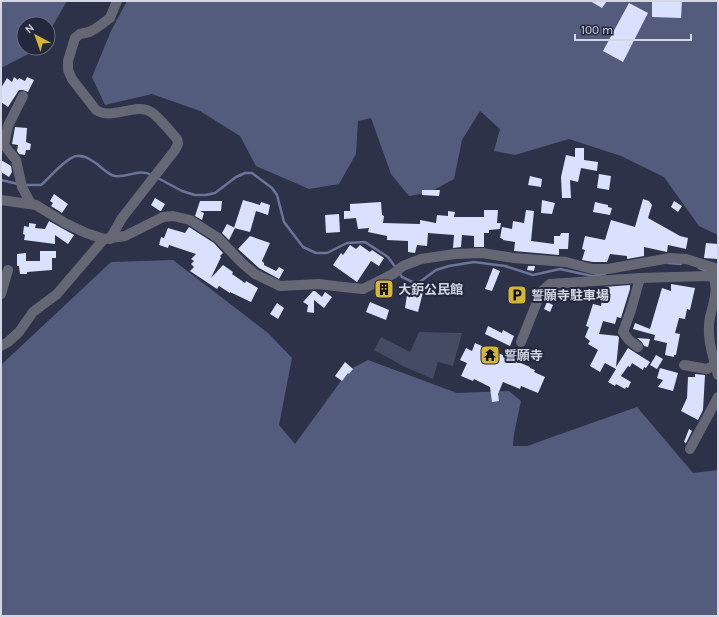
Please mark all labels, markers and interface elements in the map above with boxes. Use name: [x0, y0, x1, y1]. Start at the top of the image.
north arrow: [16, 16, 56, 56]
scale bar: [575, 16, 691, 42]
text: N: [23, 21, 37, 36]
text: 100 m: [581, 23, 613, 37]
building icon: 大鈩公民館: [373, 278, 395, 300]
place label: 大鈩公民館: [398, 282, 463, 297]
parking icon: 誓願寺駐車場: [506, 284, 528, 306]
place label: 誓願寺駐車場: [531, 288, 609, 303]
temple icon: 誓願寺: [479, 344, 501, 366]
place label: 誓願寺: [504, 348, 543, 363]

